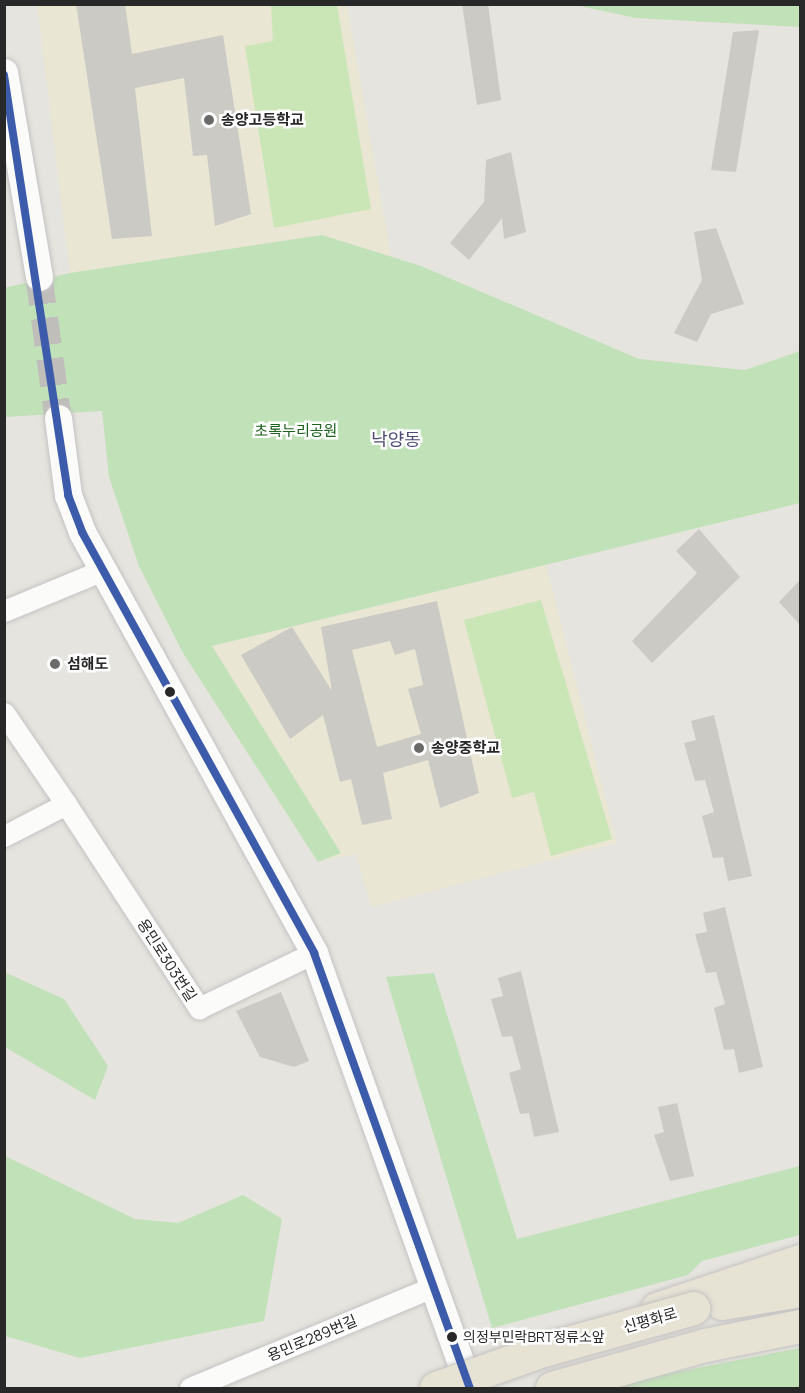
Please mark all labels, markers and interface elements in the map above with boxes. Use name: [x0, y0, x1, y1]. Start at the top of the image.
place label: 송양고등학교: [221, 111, 304, 129]
marker: 송양고등학교: [202, 113, 216, 127]
park label: 초록누리공원: [255, 422, 337, 440]
district label: 낙양동: [371, 428, 421, 450]
place label: 섬해도: [67, 655, 108, 673]
marker: 섬해도: [48, 657, 62, 671]
unlabelled marker: [164, 686, 176, 698]
place label: 송양중학교: [431, 739, 500, 757]
marker: 송양중학교: [412, 741, 426, 755]
street label: 용민로303번길: [134, 915, 200, 1005]
street label: 신평화로: [621, 1304, 679, 1336]
street label: 용민로289번길: [264, 1311, 360, 1365]
place label: 의정부민락BRT정류소앞: [463, 1329, 605, 1345]
marker: 의정부민락BRT정류소앞: [446, 1331, 458, 1343]

